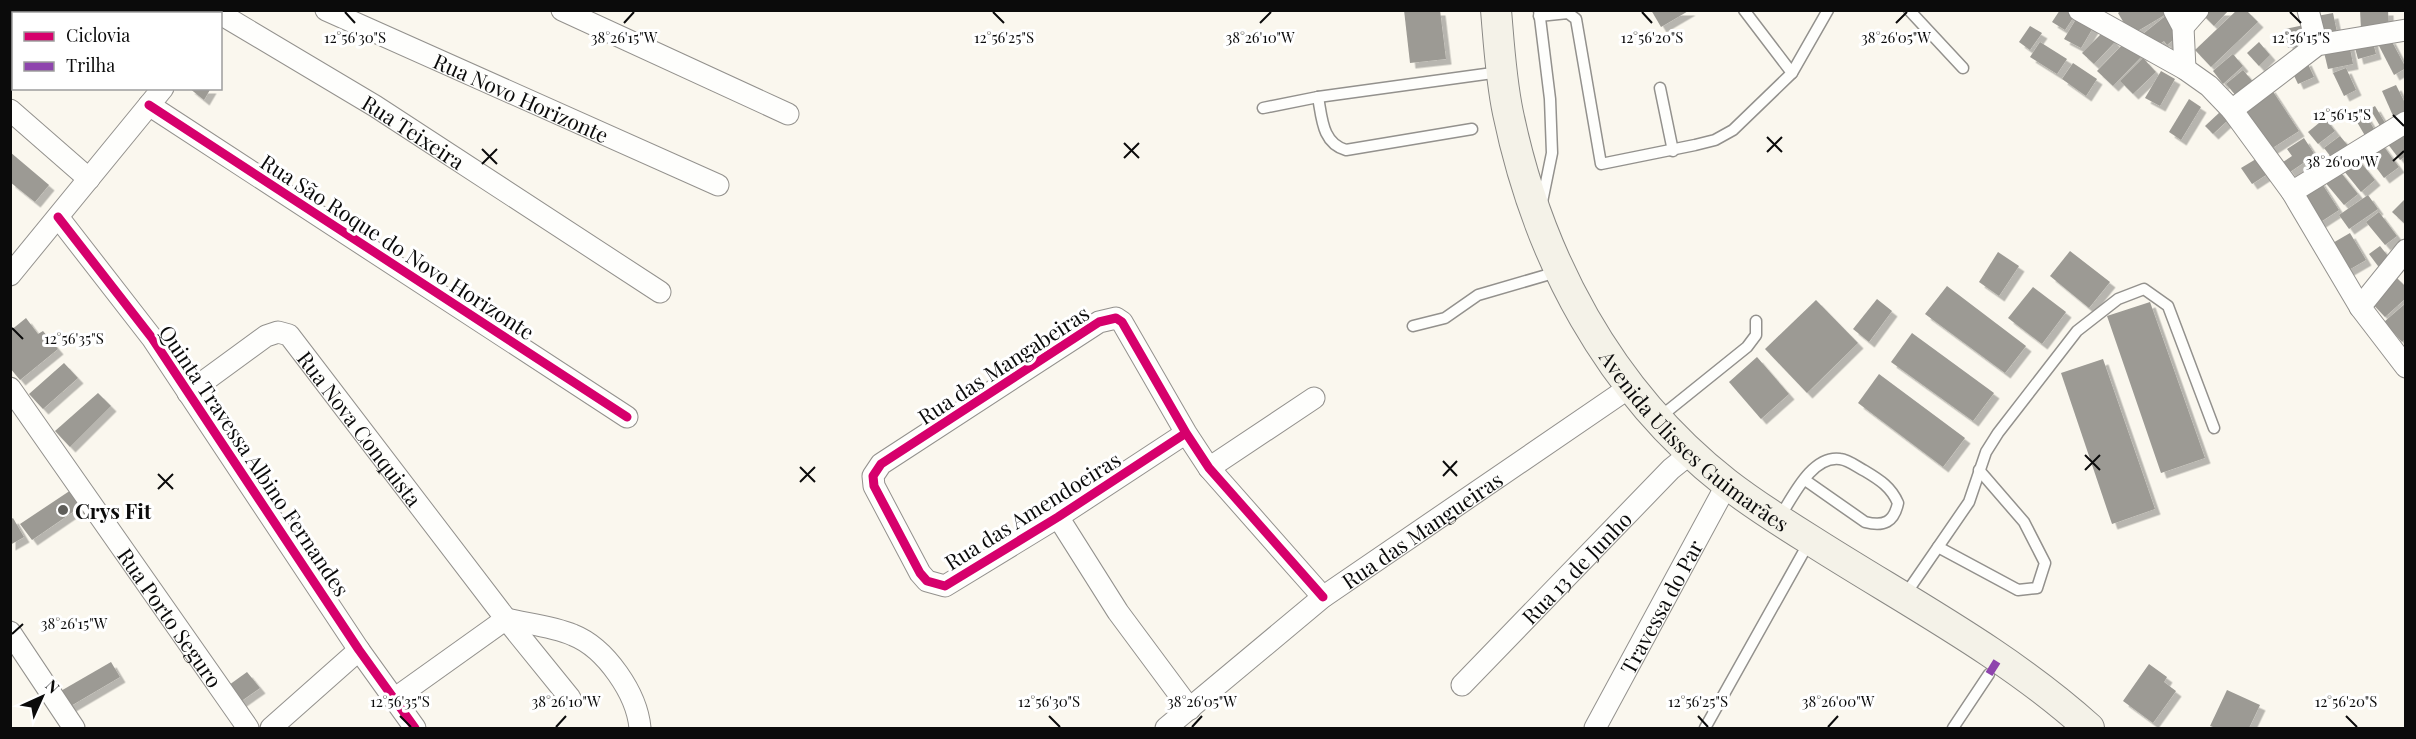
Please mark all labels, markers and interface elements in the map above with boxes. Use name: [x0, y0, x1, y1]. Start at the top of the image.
legend: [12, 12, 222, 90]
text: Ciclovia: [66, 23, 130, 47]
text: 12°56'30"S: [324, 27, 386, 47]
text: 38°26'15"W: [591, 27, 658, 47]
text: 12°56'25"S: [974, 27, 1034, 47]
text: 38°26'10"W: [1225, 27, 1295, 47]
text: 12°56'20"S: [1621, 27, 1683, 47]
text: 38°26'05"W: [1861, 27, 1931, 47]
text: 12°56'15"S: [2272, 27, 2330, 47]
street label: Rua Novo Horizonte: [430, 46, 613, 148]
text: Trilha: [66, 53, 115, 77]
street label: Rua Teixeira: [357, 88, 471, 175]
text: 12°56'15"S: [2313, 104, 2371, 124]
street label: Rua São Roque do Novo Horizonte: [256, 147, 540, 345]
text: 38°26'00"W: [2306, 151, 2379, 171]
street label: Rua das Mangabeiras: [912, 298, 1094, 430]
street label: Quinta Travessa Albino Fernandes: [154, 319, 356, 601]
text: 12°56'35"S: [44, 328, 104, 348]
street label: Avenida Ulisses Guimarães: [1593, 343, 1795, 537]
street label: Rua Nova Conquista: [292, 345, 429, 512]
street label: Rua das Amendoeiras: [939, 444, 1125, 576]
street label: Rua das Mangueiras: [1336, 465, 1507, 594]
place label: Crys Fit: [75, 496, 152, 524]
marker: Crys Fit: [56, 503, 70, 517]
street label: Rua 13 de Junho: [1515, 505, 1637, 630]
street label: Travessa do Par: [1613, 534, 1709, 679]
street label: Rua Porto Seguro: [112, 542, 229, 693]
text: 38°26'15"W: [41, 613, 108, 633]
north arrow: [12, 667, 72, 727]
text: N: [41, 675, 65, 698]
text: 12°56'35"S: [370, 691, 430, 711]
text: 38°26'10"W: [531, 691, 601, 711]
text: 12°56'30"S: [1018, 691, 1080, 711]
text: 38°26'05"W: [1167, 691, 1237, 711]
text: 12°56'25"S: [1668, 691, 1728, 711]
text: 38°26'00"W: [1802, 691, 1875, 711]
text: 12°56'20"S: [2315, 691, 2377, 711]

